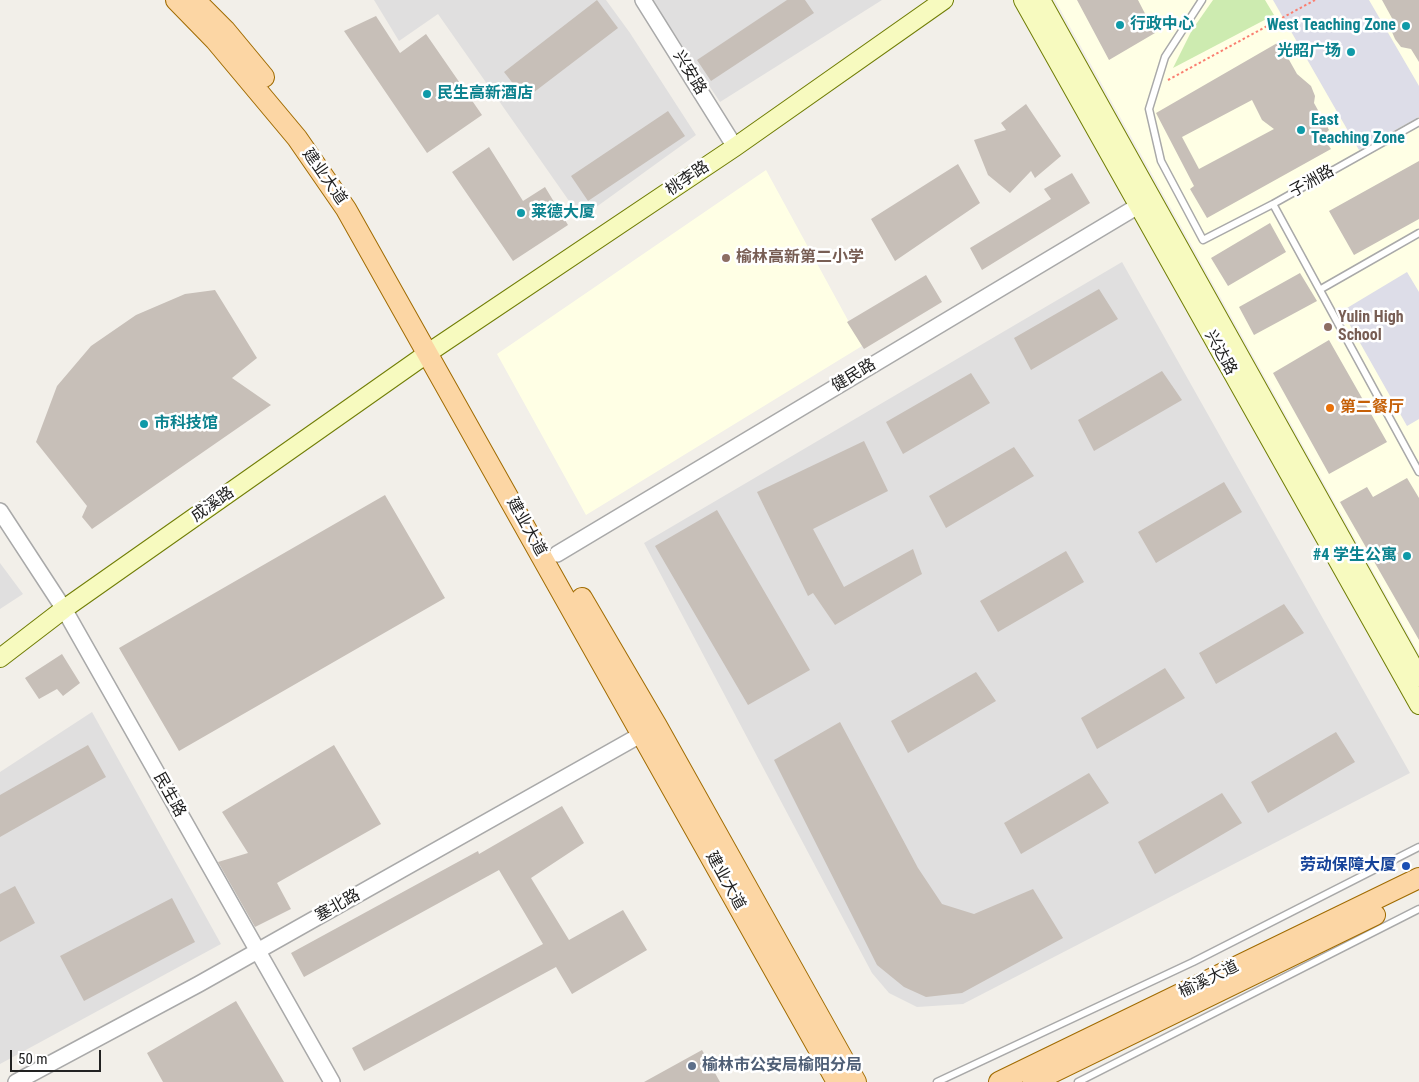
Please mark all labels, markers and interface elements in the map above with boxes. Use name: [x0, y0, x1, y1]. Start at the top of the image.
place label: 行政中心: [1130, 15, 1194, 35]
place label: West Teaching Zone: [1267, 16, 1396, 36]
marker: 行政中心: [1114, 19, 1126, 31]
marker: West Teaching Zone: [1400, 20, 1412, 32]
place label: 光昭广场: [1277, 42, 1341, 62]
marker: 光昭广场: [1345, 46, 1357, 58]
street label: 兴安路: [668, 48, 710, 98]
place label: 民生高新酒店: [437, 84, 533, 104]
marker: 民生高新酒店: [421, 88, 433, 100]
place label: East Teaching Zone: [1311, 111, 1405, 149]
marker: East Teaching Zone: [1295, 124, 1307, 136]
street label: 建业大道: [298, 145, 350, 209]
street label: 桃李路: [663, 158, 713, 200]
street label: 子洲路: [1286, 162, 1338, 202]
place label: 莱德大厦: [531, 203, 595, 223]
marker: 莱德大厦: [515, 207, 527, 219]
place label: 榆林高新第二小学: [736, 248, 864, 268]
marker: 榆林高新第二小学: [720, 252, 732, 264]
place label: Yulin High School: [1338, 308, 1404, 346]
marker: Yulin High School: [1322, 321, 1334, 333]
street label: 兴达路: [1200, 327, 1240, 379]
street label: 健民路: [828, 355, 880, 397]
place label: 第二餐厅: [1340, 398, 1404, 418]
marker: 第二餐厅: [1324, 402, 1336, 414]
place label: 市科技馆: [154, 414, 218, 434]
marker: 市科技馆: [138, 418, 150, 430]
street label: 成溪路: [188, 483, 238, 527]
street label: 建业大道: [502, 494, 550, 560]
place label: #4 学生公寓: [1313, 546, 1397, 566]
marker: #4 学生公寓: [1401, 550, 1413, 562]
street label: 民生路: [149, 769, 189, 821]
street label: 建业大道: [701, 848, 749, 914]
place label: 劳动保障大厦: [1300, 856, 1396, 876]
marker: 劳动保障大厦: [1400, 860, 1412, 872]
street label: 塞北路: [312, 886, 364, 926]
street label: 榆溪大道: [1176, 957, 1242, 1003]
scale bar: [12, 1040, 104, 1072]
text: 50 m: [18, 1050, 48, 1068]
place label: 榆林市公安局榆阳分局: [702, 1056, 862, 1076]
marker: 榆林市公安局榆阳分局: [686, 1060, 698, 1072]

